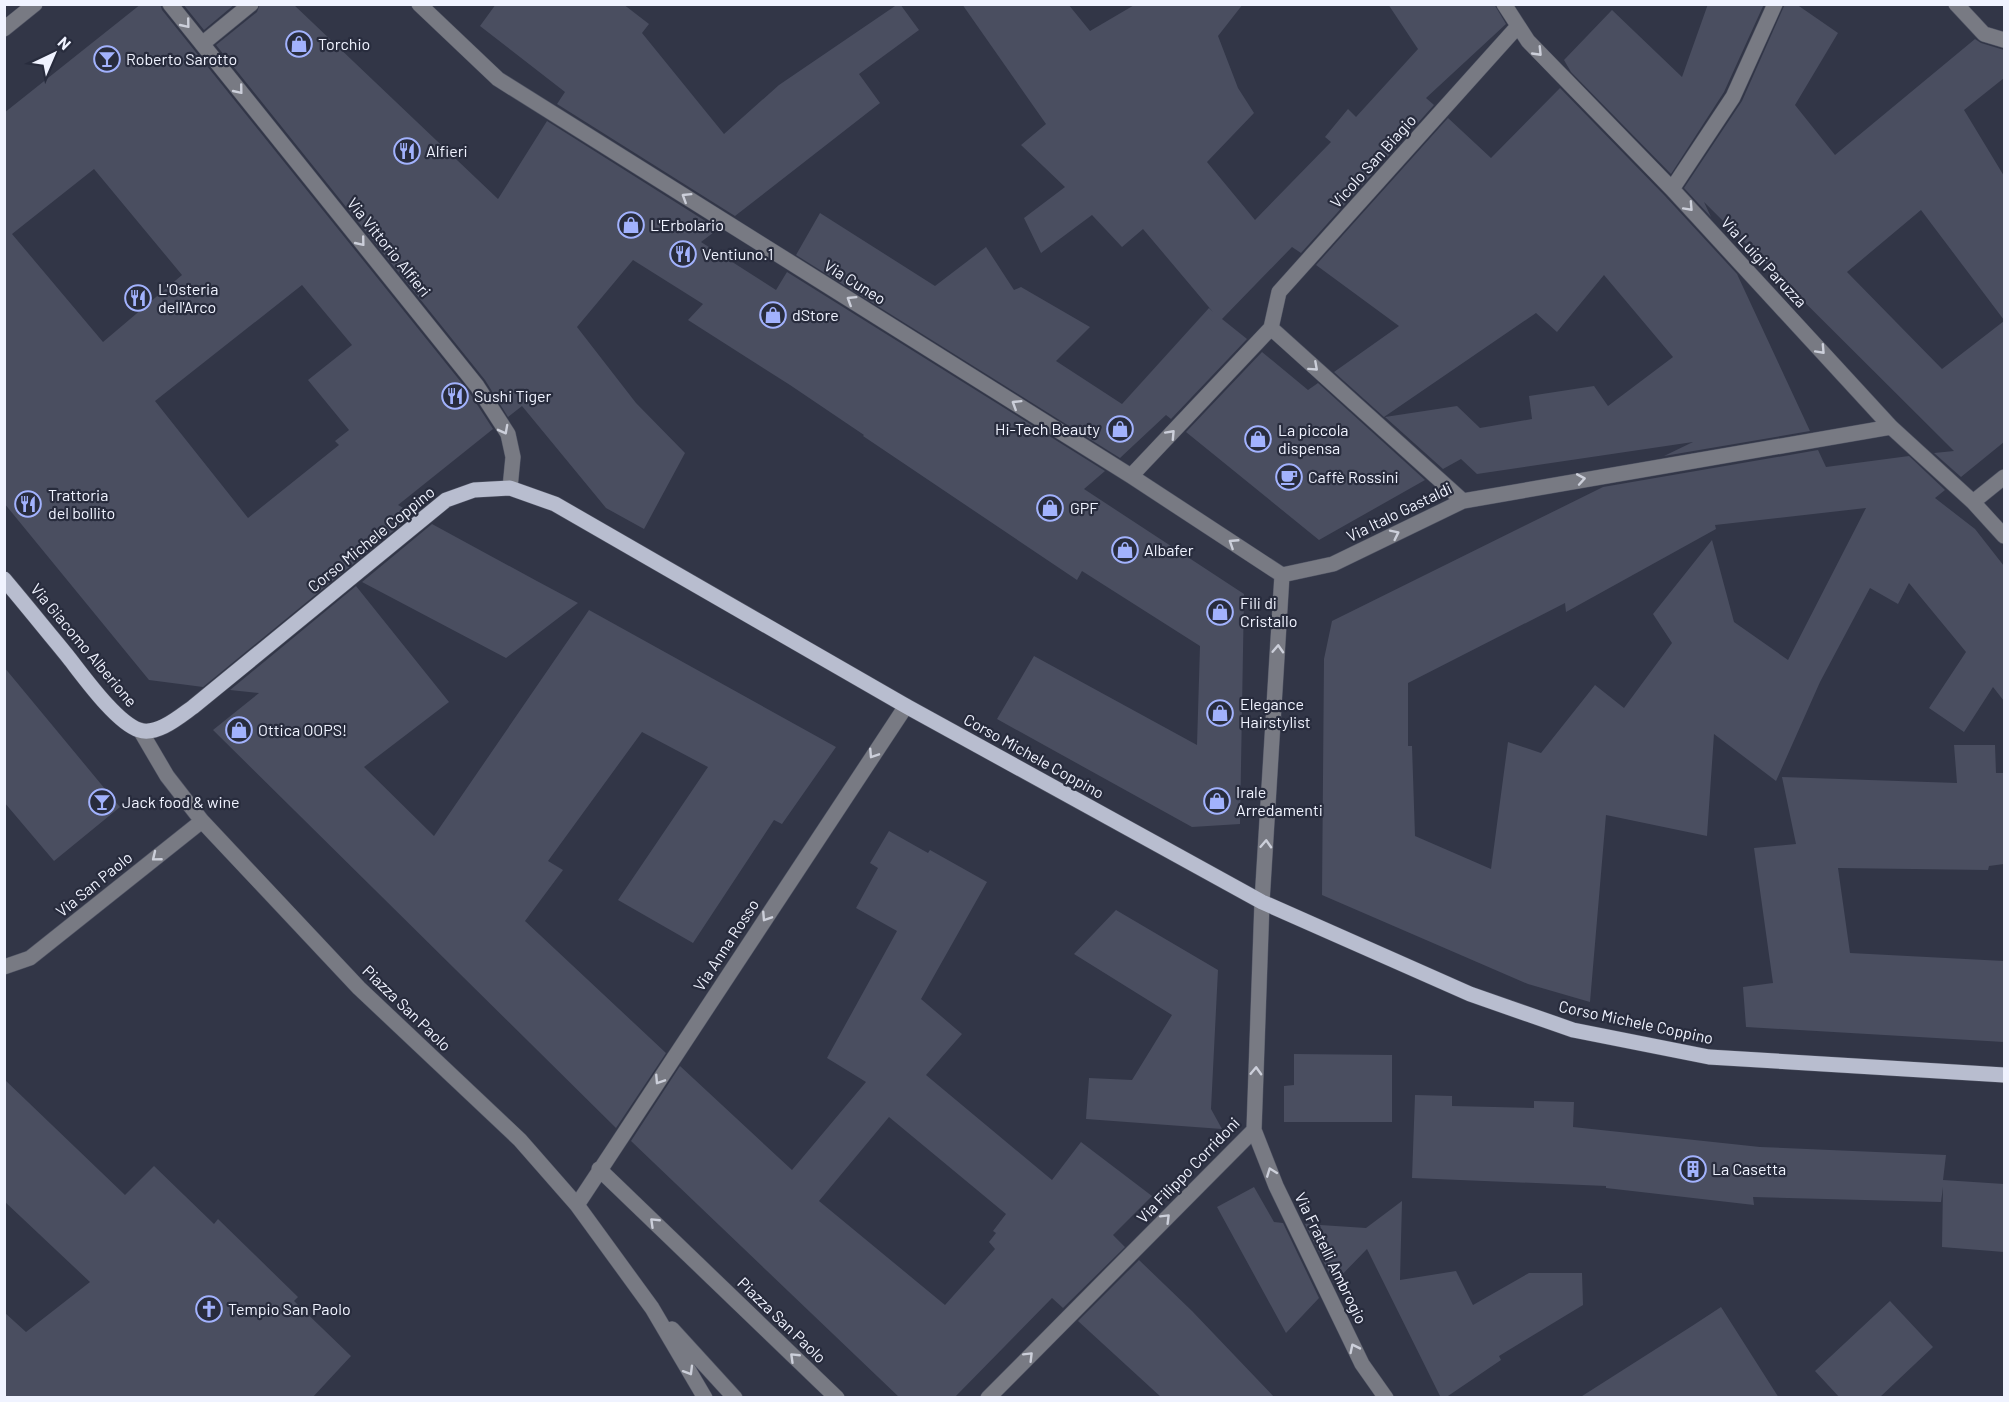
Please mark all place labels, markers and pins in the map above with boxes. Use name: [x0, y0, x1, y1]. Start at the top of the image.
shop icon: Torchio: [284, 29, 314, 59]
place label: Torchio: [318, 34, 370, 53]
bar icon: Roberto Sarotto: [92, 44, 122, 74]
place label: Roberto Sarotto: [126, 49, 237, 68]
restaurant icon: Alfieri: [392, 136, 422, 166]
place label: Alfieri: [426, 141, 468, 160]
shop icon: L'Erbolario: [616, 210, 646, 240]
place label: L'Erbolario: [650, 215, 724, 234]
restaurant icon: Ventiuno.1: [668, 239, 698, 269]
place label: Ventiuno.1: [702, 244, 773, 263]
place label: L'Osteria dell'Arco: [158, 279, 218, 316]
restaurant icon: L'Osteria dell'Arco: [123, 283, 153, 313]
shop icon: dStore: [758, 300, 788, 330]
place label: dStore: [792, 305, 839, 324]
restaurant icon: Sushi Tiger: [440, 381, 470, 411]
place label: Sushi Tiger: [474, 386, 552, 405]
shop icon: Hi-Tech Beauty: [1105, 414, 1135, 444]
place label: Hi-Tech Beauty: [995, 419, 1101, 438]
place label: La piccola dispensa: [1278, 420, 1349, 457]
shop icon: La piccola dispensa: [1243, 424, 1273, 454]
cafe icon: Caffè Rossini: [1274, 462, 1304, 492]
place label: Caffè Rossini: [1308, 467, 1398, 486]
place label: Trattoria del bollito: [48, 485, 115, 522]
restaurant icon: Trattoria del bollito: [13, 489, 43, 519]
shop icon: GPF: [1035, 493, 1065, 523]
place label: GPF: [1070, 498, 1098, 517]
shop icon: Albafer: [1110, 535, 1140, 565]
place label: Albafer: [1144, 540, 1194, 559]
place label: Fili di Cristallo: [1240, 593, 1297, 630]
shop icon: Fili di Cristallo: [1205, 597, 1235, 627]
place label: Elegance Hairstylist: [1240, 694, 1311, 731]
shop icon: Elegance Hairstylist: [1205, 698, 1235, 728]
shop icon: Ottica OOPS!: [224, 715, 254, 745]
place label: Ottica OOPS!: [258, 720, 347, 739]
place label: Irale Arredamenti: [1236, 782, 1323, 819]
shop icon: Irale Arredamenti: [1202, 786, 1232, 816]
bar icon: Jack food & wine: [87, 787, 117, 817]
place label: Jack food & wine: [122, 792, 240, 811]
building icon: La Casetta: [1678, 1154, 1708, 1184]
place label: La Casetta: [1712, 1159, 1786, 1178]
church icon: Tempio San Paolo: [194, 1294, 224, 1324]
place label: Tempio San Paolo: [228, 1299, 351, 1318]

